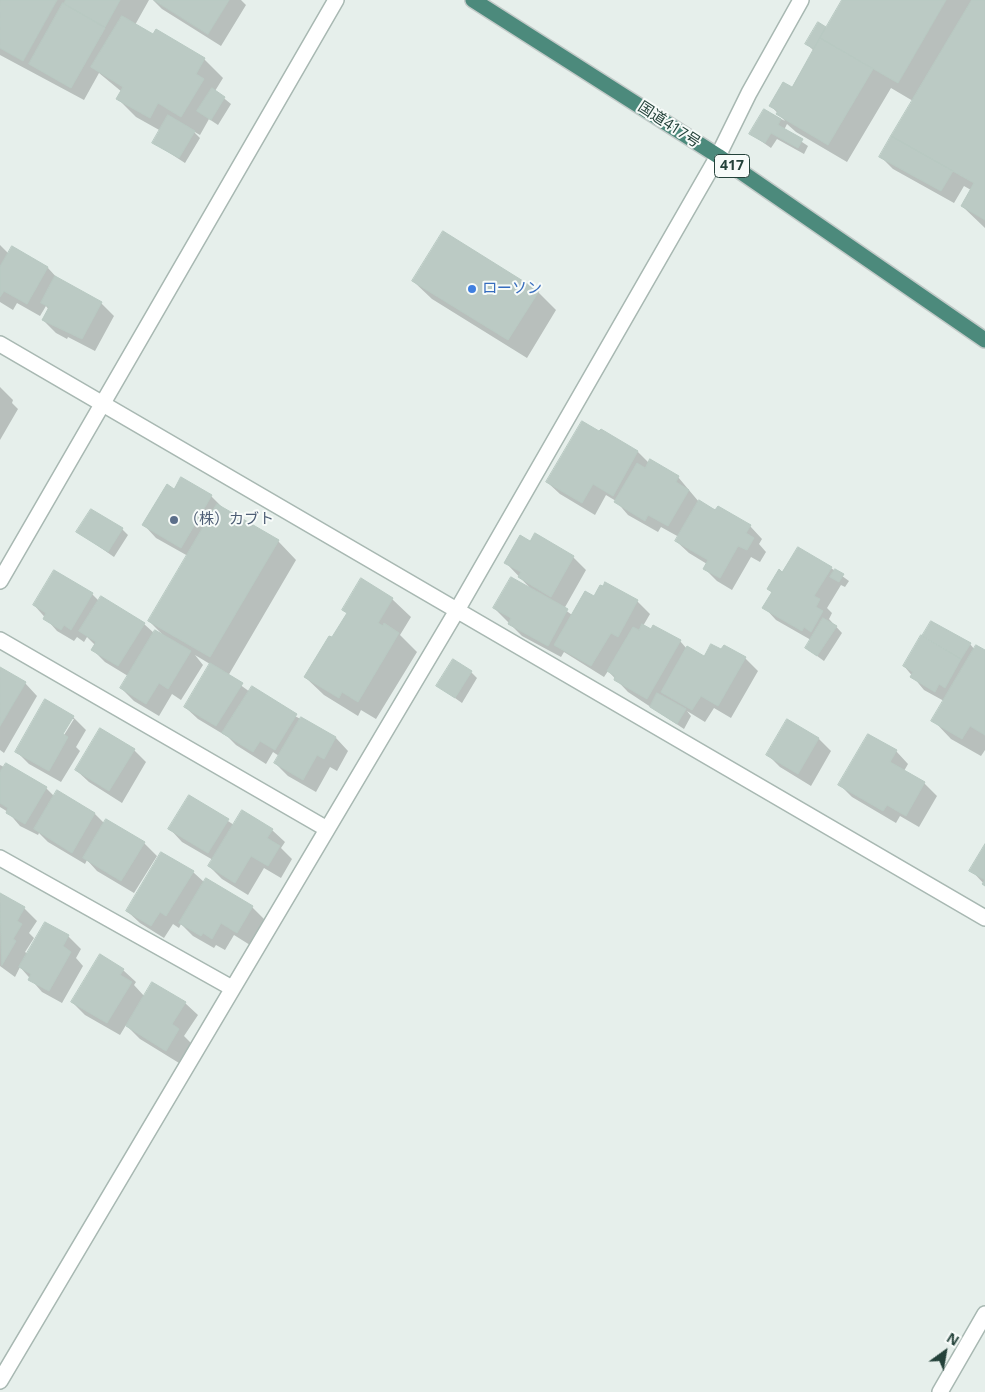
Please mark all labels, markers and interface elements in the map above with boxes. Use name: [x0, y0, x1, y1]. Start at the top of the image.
street label: 国道417号: [634, 98, 704, 152]
road number: 417: [714, 154, 750, 178]
place label: ローソン: [482, 280, 542, 298]
marker: ローソン: [466, 283, 478, 295]
place label: （株）カブト: [184, 511, 274, 529]
marker: （株）カブト: [168, 514, 180, 526]
north arrow: [920, 1327, 970, 1377]
text: N: [943, 1328, 963, 1350]

